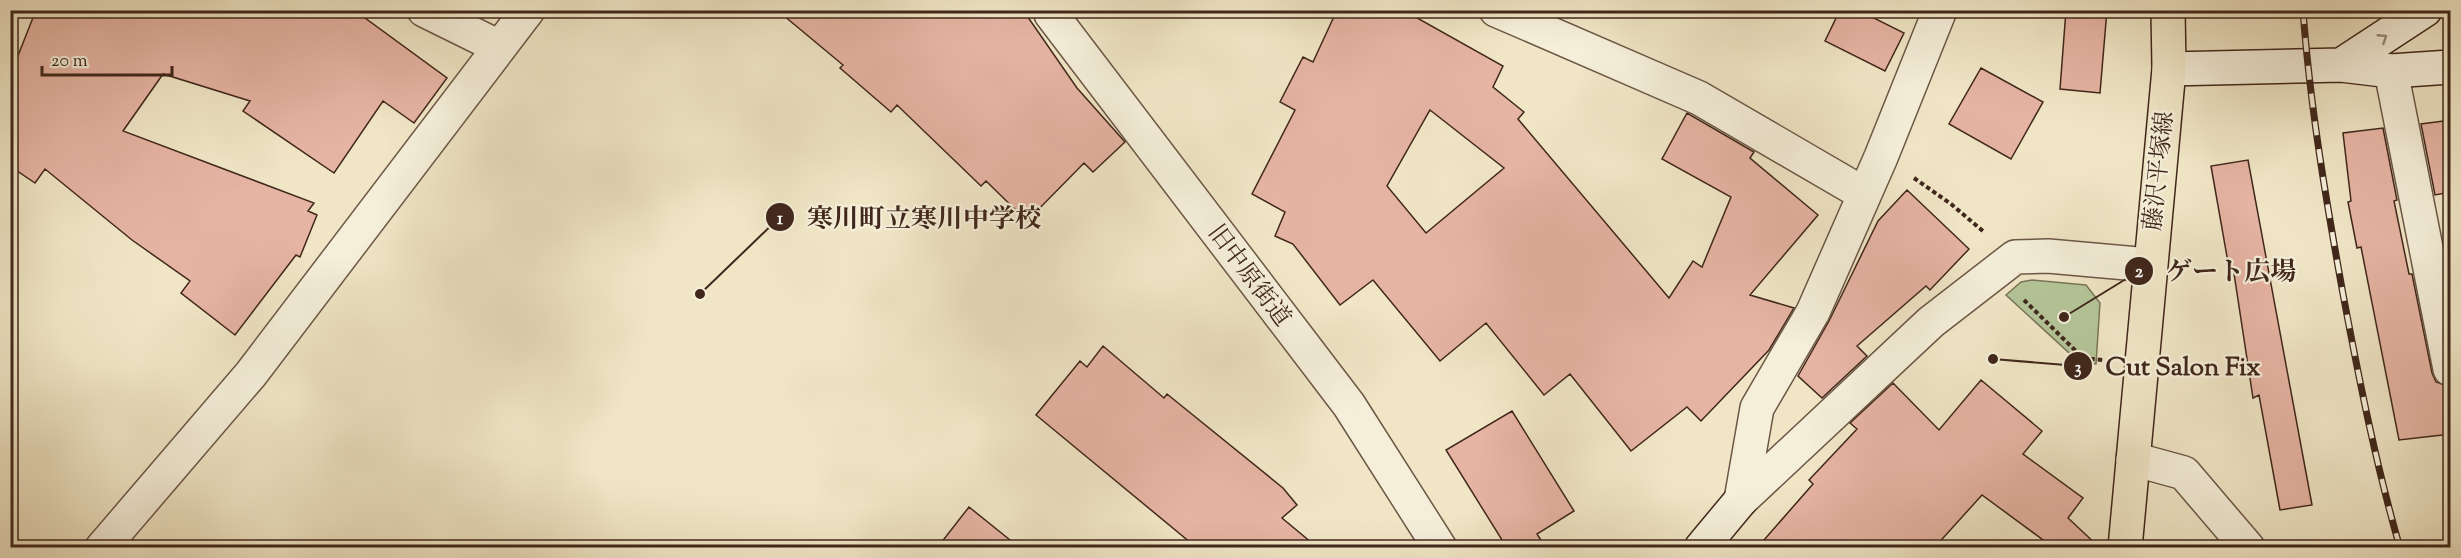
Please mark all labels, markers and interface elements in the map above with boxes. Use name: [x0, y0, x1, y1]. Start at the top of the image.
one-way arrow: [2376, 34, 2387, 45]
scale bar: [42, 39, 172, 77]
text: 20 m: [51, 49, 88, 75]
street label: 藤沢平塚線: [2137, 110, 2183, 233]
callout: 寒川町立寒川中学校: [765, 195, 1053, 239]
text: 寒川町立寒川中学校: [807, 202, 1041, 239]
text: 1: [777, 207, 784, 233]
street label: 旧中原街道: [1199, 218, 1298, 334]
callout: ゲート広場: [2124, 249, 2308, 293]
text: ゲート広場: [2166, 255, 2296, 292]
text: 2: [2135, 260, 2144, 286]
callout: Cut Salon Fix: [2063, 344, 2272, 388]
text: Cut Salon Fix: [2105, 350, 2261, 387]
text: 3: [2074, 356, 2082, 382]

